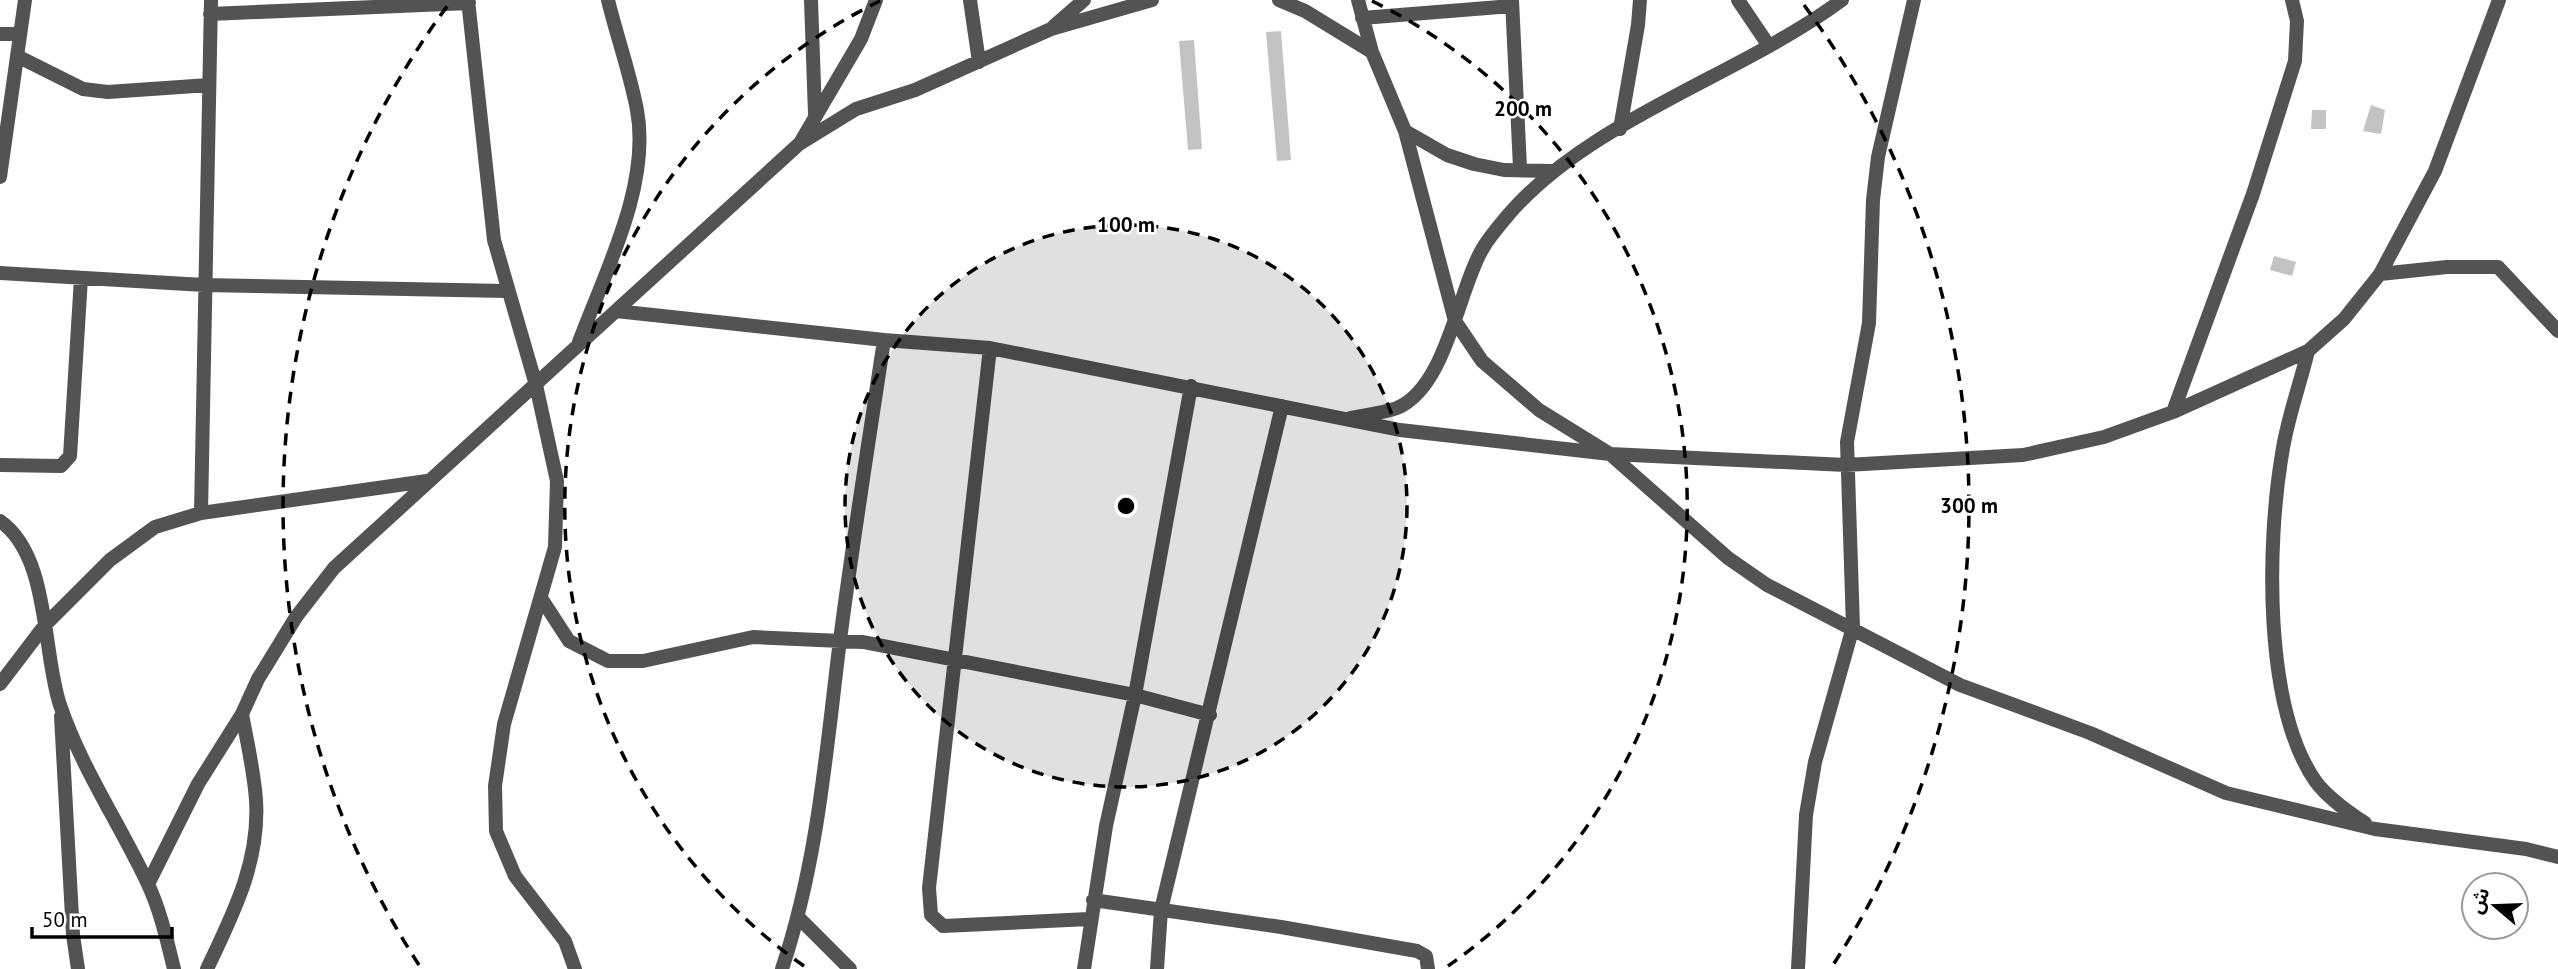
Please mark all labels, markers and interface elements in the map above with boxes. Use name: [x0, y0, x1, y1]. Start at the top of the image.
text: 200 m: [1494, 95, 1552, 122]
text: 100 m: [1097, 211, 1155, 238]
text: 300 m: [1940, 492, 1998, 519]
centre of rings: [1114, 494, 1138, 518]
north arrow: [2460, 871, 2530, 941]
text: ش: [2463, 884, 2495, 917]
scale bar: [32, 895, 172, 939]
text: 50 m: [42, 906, 88, 933]

